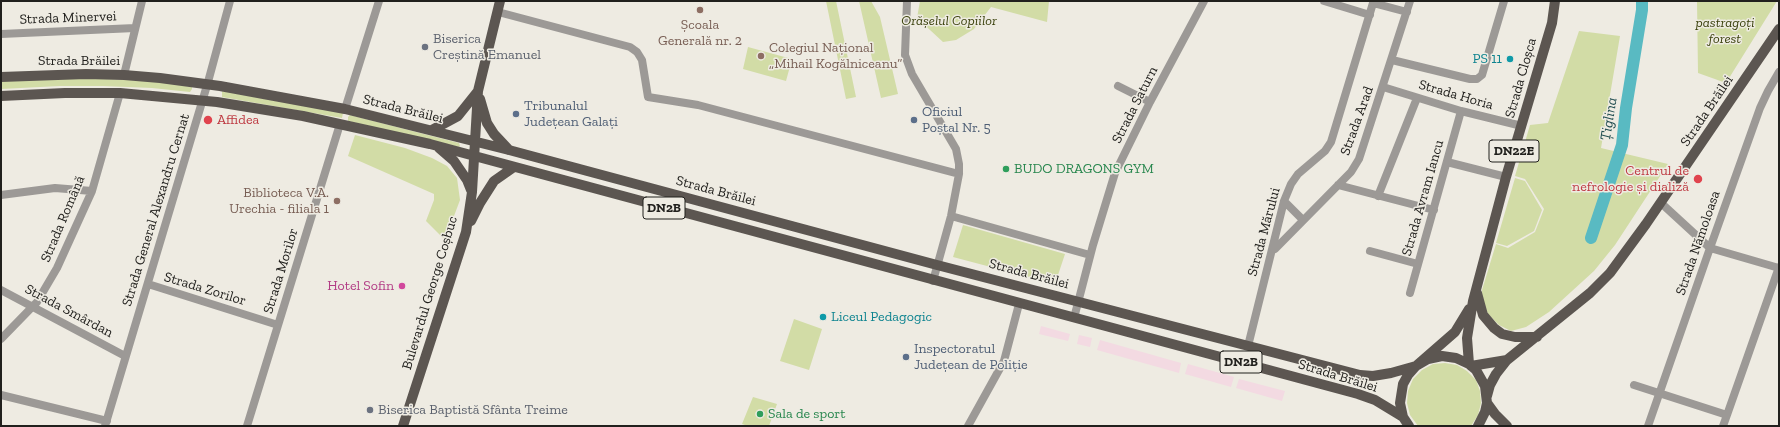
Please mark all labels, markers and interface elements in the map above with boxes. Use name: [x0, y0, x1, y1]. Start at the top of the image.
marker: Școala Generală nr. 2: [695, 5, 705, 15]
street label: Strada Minervei: [19, 8, 117, 28]
park label: Orășelul Copiilor: [901, 13, 997, 29]
park label: pastragoți forest: [1695, 15, 1755, 48]
place label: Școala Generală nr. 2: [658, 17, 742, 50]
place label: Biserica Creștină Emanuel: [433, 31, 541, 64]
street label: Strada Cloșca: [1502, 36, 1540, 120]
place label: Colegiul Național „Mihail Kogălniceanu”: [769, 40, 902, 72]
marker: Biserica Creștină Emanuel: [420, 42, 430, 52]
marker: Colegiul Național „Mihail Kogălniceanu”: [756, 51, 766, 61]
place label: PS 11: [1473, 51, 1502, 67]
street label: Strada Brăilei: [38, 53, 120, 69]
marker: PS 11: [1505, 54, 1515, 64]
street label: Strada Saturn: [1108, 64, 1162, 146]
street label: Strada Brăilei: [1677, 72, 1737, 150]
street label: Strada Horia: [1417, 76, 1495, 114]
street label: Strada Arad: [1337, 84, 1377, 158]
street label: Strada Brăilei: [361, 91, 445, 127]
water label: Țiglina: [1597, 96, 1621, 142]
place label: Tribunalul Județean Galați: [524, 98, 618, 130]
place label: Oficiul Poștal Nr. 5: [922, 104, 991, 136]
marker: Tribunalul Județean Galați: [511, 109, 521, 119]
street label: Strada General Alexandru Cernat: [119, 112, 193, 308]
place label: Affidea: [217, 112, 259, 128]
marker: Affidea: [202, 114, 214, 126]
marker: Oficiul Poștal Nr. 5: [909, 115, 919, 125]
street label: Strada Avram Iancu: [1398, 138, 1448, 258]
road number: DN22E: [1489, 140, 1539, 162]
place label: BUDO DRAGONS GYM: [1014, 161, 1154, 177]
place label: Centrul de nefrologie și dializă: [1572, 163, 1689, 196]
marker: BUDO DRAGONS GYM: [1001, 164, 1011, 174]
street label: Strada Brăilei: [674, 172, 758, 210]
street label: Strada Română: [37, 173, 89, 265]
marker: Centrul de nefrologie și dializă: [1692, 173, 1704, 185]
place label: Biblioteca V.A. Urechia - filiala 1: [229, 185, 329, 218]
street label: Strada Mărului: [1244, 186, 1284, 278]
street label: Strada Nămoloasa: [1672, 188, 1724, 298]
marker: Biblioteca V.A. Urechia - filiala 1: [332, 196, 342, 206]
road number: DN2B: [643, 197, 685, 219]
street label: Bulevardul George Coșbuc: [399, 214, 461, 372]
street label: Strada Morilor: [260, 226, 302, 316]
street label: Strada Brăilei: [987, 255, 1071, 293]
street label: Strada Zorilor: [162, 269, 248, 309]
place label: Hotel Sofin: [327, 278, 394, 294]
street label: Strada Smârdan: [22, 281, 116, 341]
marker: Hotel Sofin: [397, 281, 407, 291]
place label: Liceul Pedagogic: [831, 309, 932, 325]
marker: Liceul Pedagogic: [818, 312, 828, 322]
place label: Inspectoratul Județean de Poliție: [914, 341, 1028, 374]
road number: DN2B: [1220, 351, 1262, 373]
marker: Inspectoratul Județean de Poliție: [901, 352, 911, 362]
street label: Strada Brăilei: [1296, 356, 1380, 396]
place label: Biserica Baptistă Sfânta Treime: [378, 402, 568, 418]
marker: Biserica Baptistă Sfânta Treime: [365, 405, 375, 415]
place label: Sala de sport: [768, 406, 845, 422]
marker: Sala de sport: [755, 409, 765, 419]

